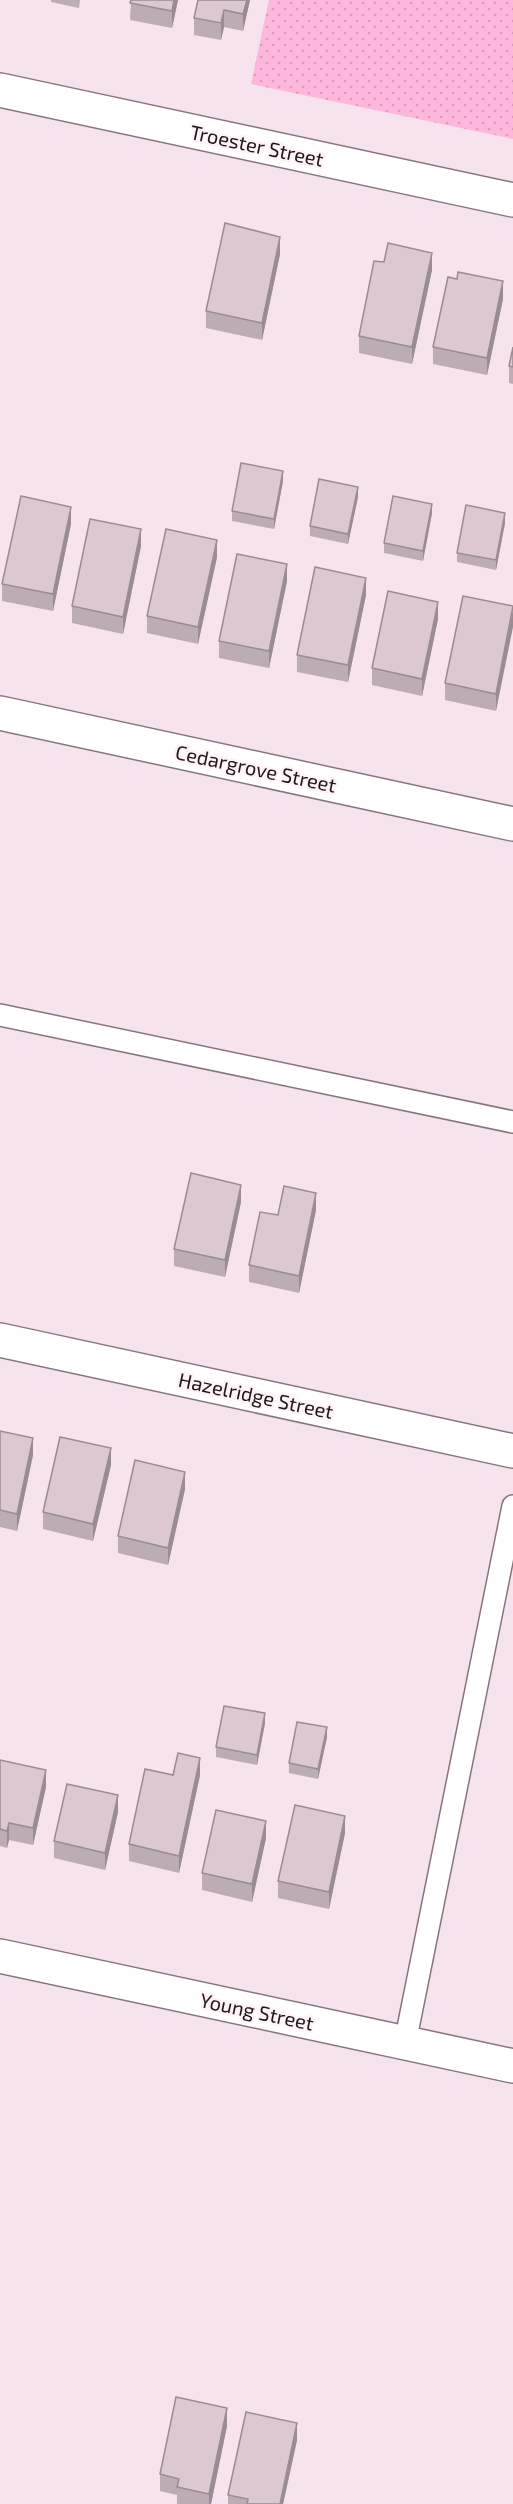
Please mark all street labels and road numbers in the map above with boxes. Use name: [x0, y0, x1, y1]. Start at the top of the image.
street label: Troester Street: [188, 119, 326, 171]
street label: Cedargrove Street: [173, 739, 339, 797]
street label: Hazelridge Street: [176, 1367, 336, 1423]
street label: Young Street: [198, 1987, 316, 2035]

